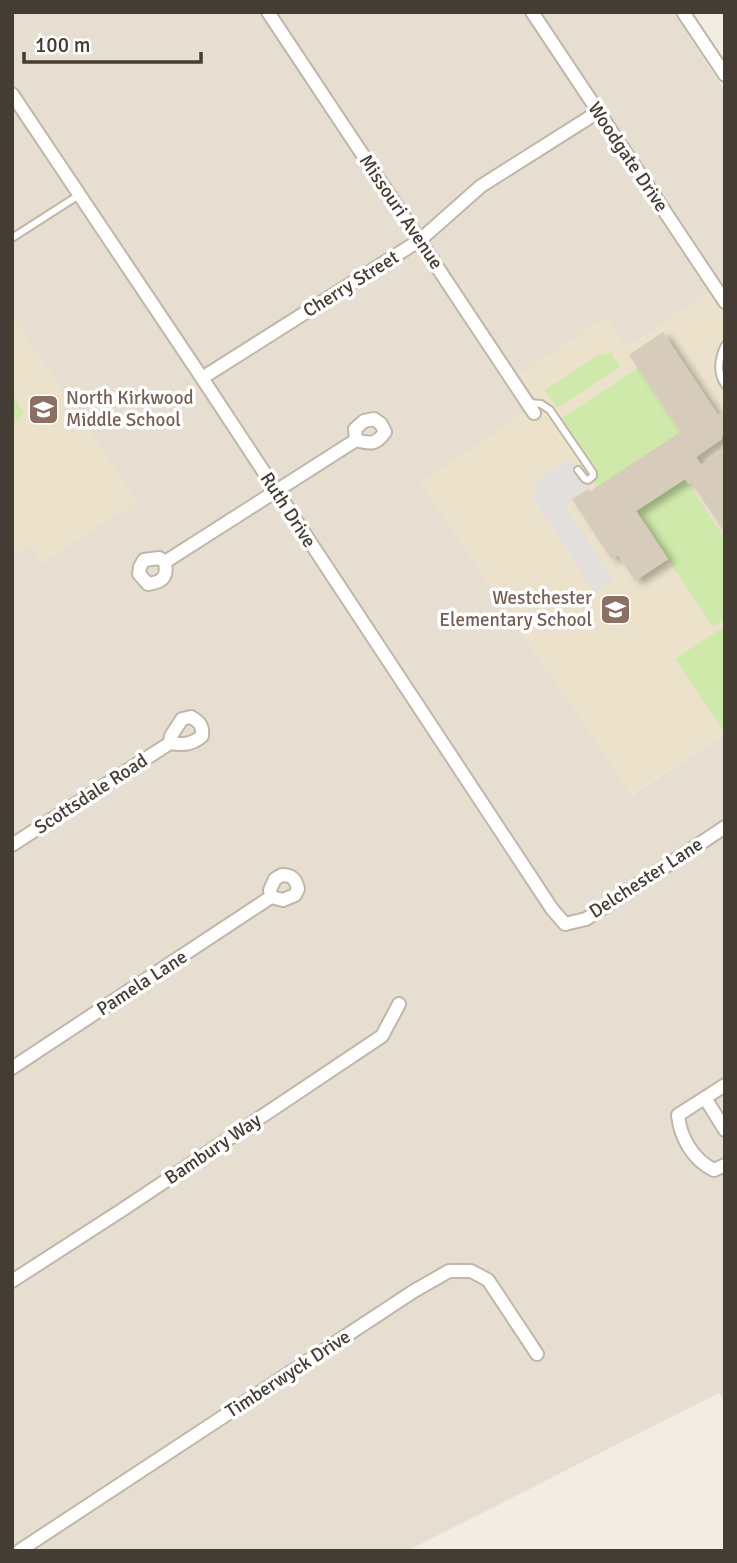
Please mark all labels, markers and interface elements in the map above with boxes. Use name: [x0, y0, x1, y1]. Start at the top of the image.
scale bar: [24, 21, 201, 65]
text: 100 m: [35, 32, 90, 58]
street label: Woodgate Drive: [582, 97, 674, 217]
street label: Missouri Avenue: [354, 150, 448, 274]
street label: Cherry Street: [299, 245, 404, 323]
place label: North Kirkwood Middle School: [66, 386, 194, 432]
school or university icon: North Kirkwood Middle School: [26, 392, 60, 426]
street label: Ruth Drive: [255, 468, 321, 552]
place label: Westchester Elementary School: [439, 586, 592, 632]
school or university icon: Westchester Elementary School: [598, 592, 632, 626]
street label: Scottsdale Road: [30, 748, 152, 840]
street label: Delchester Lane: [585, 832, 707, 924]
street label: Pamela Lane: [92, 945, 192, 1021]
street label: Bambury Way: [160, 1108, 266, 1190]
street label: Timberwyck Drive: [221, 1325, 355, 1423]

